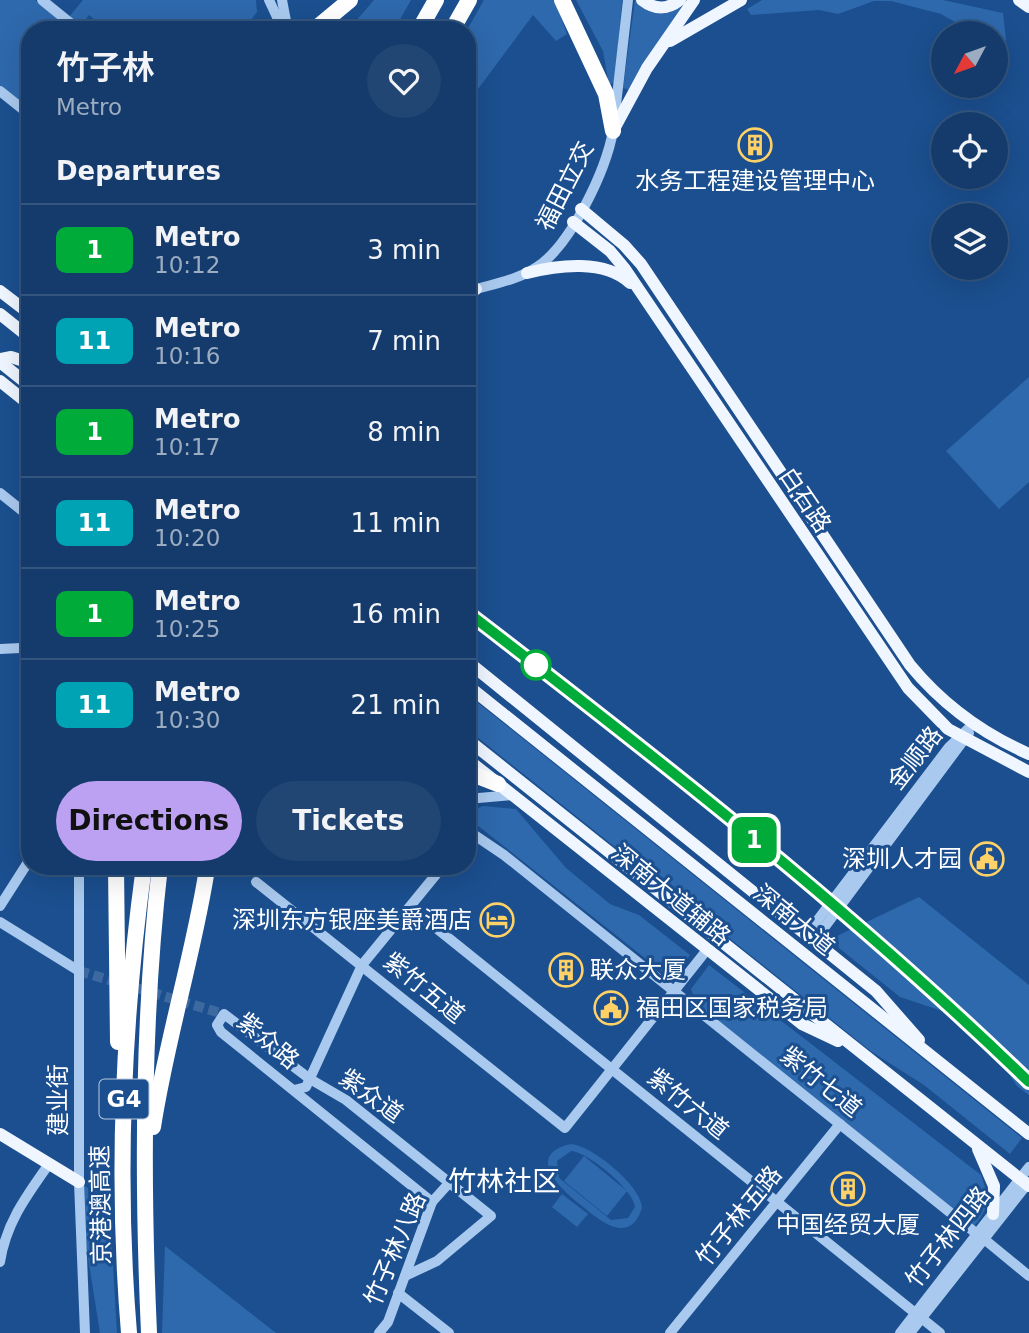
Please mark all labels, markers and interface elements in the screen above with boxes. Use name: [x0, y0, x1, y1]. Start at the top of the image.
north arrow: [931, 21, 1008, 98]
map controls: [931, 21, 1008, 280]
button: heart: [367, 44, 441, 118]
text: 竹子林: [56, 48, 155, 87]
text: Metro: [56, 94, 122, 120]
button: locate: [931, 112, 1008, 189]
building icon: 水务工程建设管理中心: [736, 126, 774, 164]
street label: 福田立交: [531, 137, 599, 235]
text: Departures: [56, 156, 221, 186]
place label: 水务工程建设管理中心: [635, 167, 875, 195]
button: layers: [931, 203, 1008, 280]
text: Metro: [154, 222, 241, 252]
text: 3 min: [367, 235, 441, 265]
text: 1: [86, 236, 103, 264]
text: 10:12: [154, 252, 220, 278]
text: Metro: [154, 313, 241, 343]
text: 7 min: [367, 326, 441, 356]
text: 11: [78, 327, 111, 355]
text: 10:16: [154, 343, 220, 369]
text: Metro: [154, 404, 241, 434]
text: 8 min: [367, 417, 441, 447]
text: 1: [86, 418, 103, 446]
text: 10:17: [154, 434, 220, 460]
street label: 白石路: [773, 462, 837, 538]
text: Metro: [154, 495, 241, 525]
text: 11 min: [351, 508, 441, 538]
text: 11: [78, 509, 111, 537]
text: 10:20: [154, 525, 220, 551]
text: Metro: [154, 586, 241, 616]
text: 16 min: [351, 599, 441, 629]
text: 1: [86, 600, 103, 628]
text: 10:25: [154, 616, 220, 642]
unlabelled marker: [521, 650, 551, 680]
text: Metro: [154, 677, 241, 707]
text: 21 min: [351, 690, 441, 720]
text: 11: [78, 691, 111, 719]
text: 10:30: [154, 707, 220, 733]
street label: 金顺路: [882, 721, 948, 795]
button: Directions: [56, 781, 242, 861]
button: Tickets: [256, 781, 441, 861]
line badge: 1: [731, 817, 777, 863]
text: 1: [746, 826, 762, 854]
street label: 深南大道辅路: [606, 839, 736, 951]
public building icon: 深圳人才园: [968, 840, 1006, 878]
place label: 深圳人才园: [842, 845, 962, 873]
street label: 深南大道: [748, 879, 840, 961]
hotel icon: 深圳东方银座美爵酒店: [478, 901, 516, 939]
place label: 深圳东方银座美爵酒店: [232, 906, 472, 934]
street label: 紫竹五道: [378, 947, 470, 1029]
building icon: 联众大厦: [547, 951, 585, 989]
place label: 联众大厦: [590, 956, 686, 984]
public building icon: 福田区国家税务局: [592, 989, 630, 1027]
place label: 福田区国家税务局: [636, 994, 828, 1022]
street label: 紫众路: [231, 1007, 305, 1075]
street label: 紫竹七道: [775, 1041, 867, 1123]
street label: 紫竹六道: [642, 1063, 734, 1145]
street label: 建业街: [44, 1064, 72, 1136]
street label: 紫众道: [334, 1064, 408, 1128]
road number: G4: [100, 1080, 148, 1118]
street label: 京港澳高速: [86, 1145, 116, 1265]
street label: 竹子林五路: [690, 1161, 788, 1271]
district label: 竹林社区: [448, 1165, 560, 1198]
building icon: 中国经贸大厦: [829, 1170, 867, 1208]
street label: 竹子林四路: [900, 1181, 996, 1293]
street label: 竹子林八路: [359, 1188, 431, 1310]
place label: 中国经贸大厦: [776, 1211, 920, 1239]

